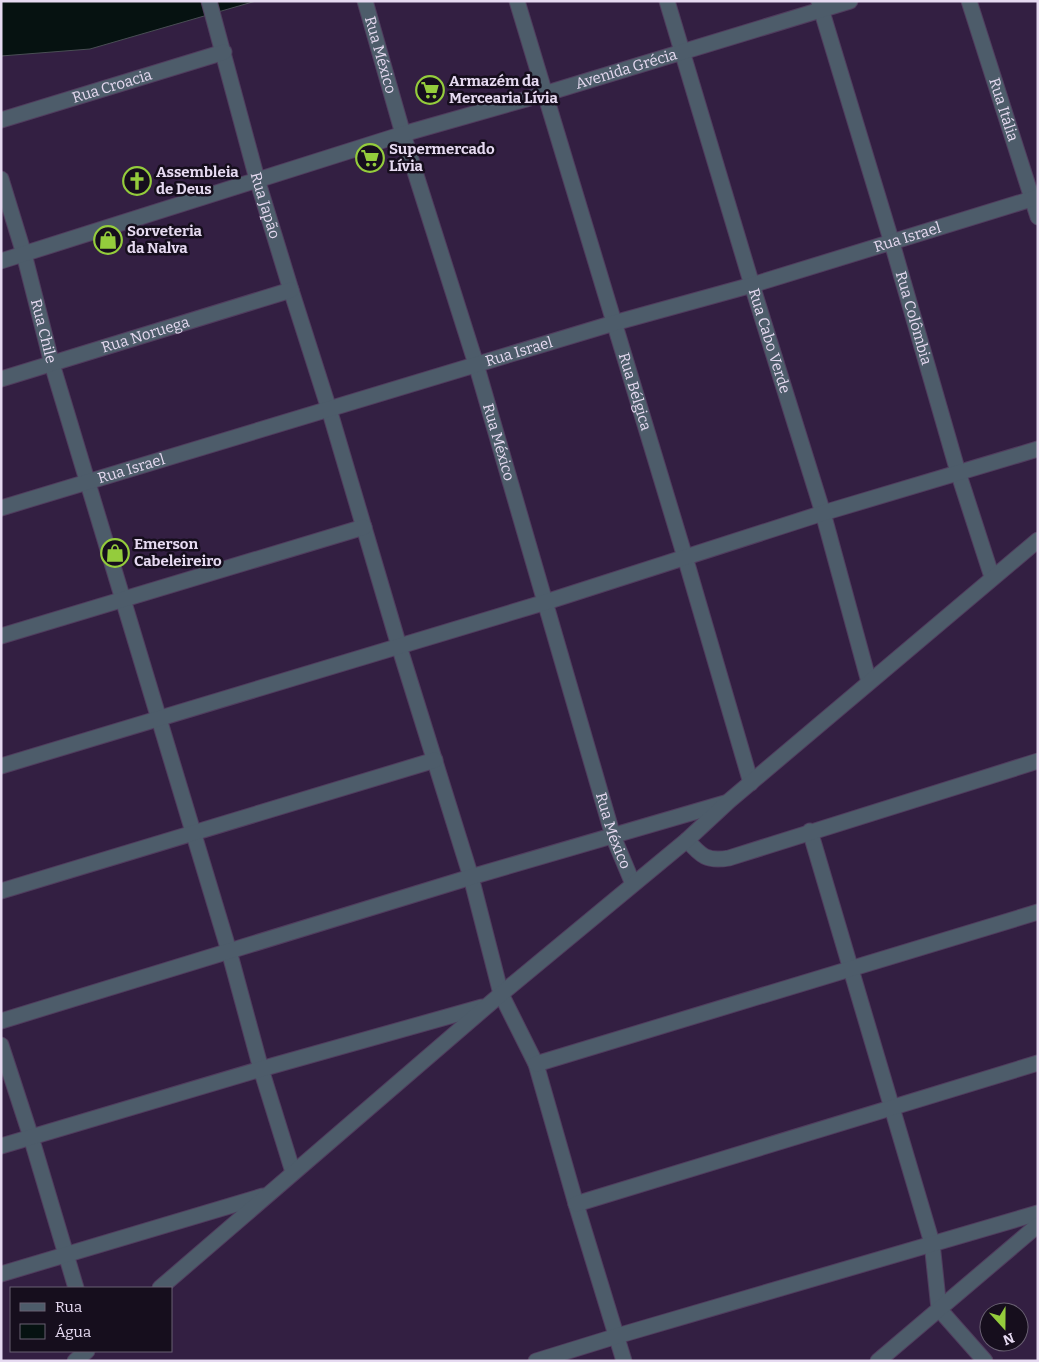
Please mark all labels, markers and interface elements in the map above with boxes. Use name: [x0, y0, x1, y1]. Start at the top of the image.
street label: Rua México: [361, 14, 400, 96]
street label: Avenida Grécia: [573, 45, 679, 93]
street label: Rua Croacia: [70, 66, 154, 107]
place label: Armazém da Mercearia Lívia: [449, 72, 558, 107]
supermarket icon: Armazém da Mercearia Lívia: [415, 75, 445, 105]
street label: Rua Itália: [985, 76, 1022, 144]
place label: Supermercado Lívia: [389, 140, 495, 175]
supermarket icon: Supermercado Lívia: [355, 143, 385, 173]
place label: Assembleia de Deus: [156, 163, 239, 198]
church icon: Assembleia de Deus: [122, 166, 152, 196]
street label: Rua Japão: [247, 170, 284, 241]
street label: Rua Israel: [872, 218, 943, 256]
place label: Sorveteria da Nalva: [127, 222, 203, 257]
shop icon: Sorveteria da Nalva: [93, 225, 123, 255]
street label: Rua Colômbia: [892, 269, 936, 367]
street label: Rua Cabo Verde: [745, 286, 794, 396]
street label: Rua Chile: [27, 297, 60, 365]
street label: Rua Noruega: [99, 313, 191, 357]
street label: Rua Israel: [483, 333, 555, 370]
street label: Rua Bélgica: [615, 350, 655, 433]
street label: Rua México: [479, 401, 518, 483]
street label: Rua Israel: [95, 450, 167, 487]
place label: Emerson Cabeleireiro: [134, 535, 222, 570]
shop icon: Emerson Cabeleireiro: [100, 538, 130, 568]
street label: Rua México: [592, 790, 635, 872]
legend: [10, 1287, 172, 1352]
text: Rua: [55, 1298, 82, 1316]
north arrow: [979, 1302, 1029, 1352]
text: Água: [55, 1323, 91, 1341]
text: N: [1000, 1329, 1017, 1349]

